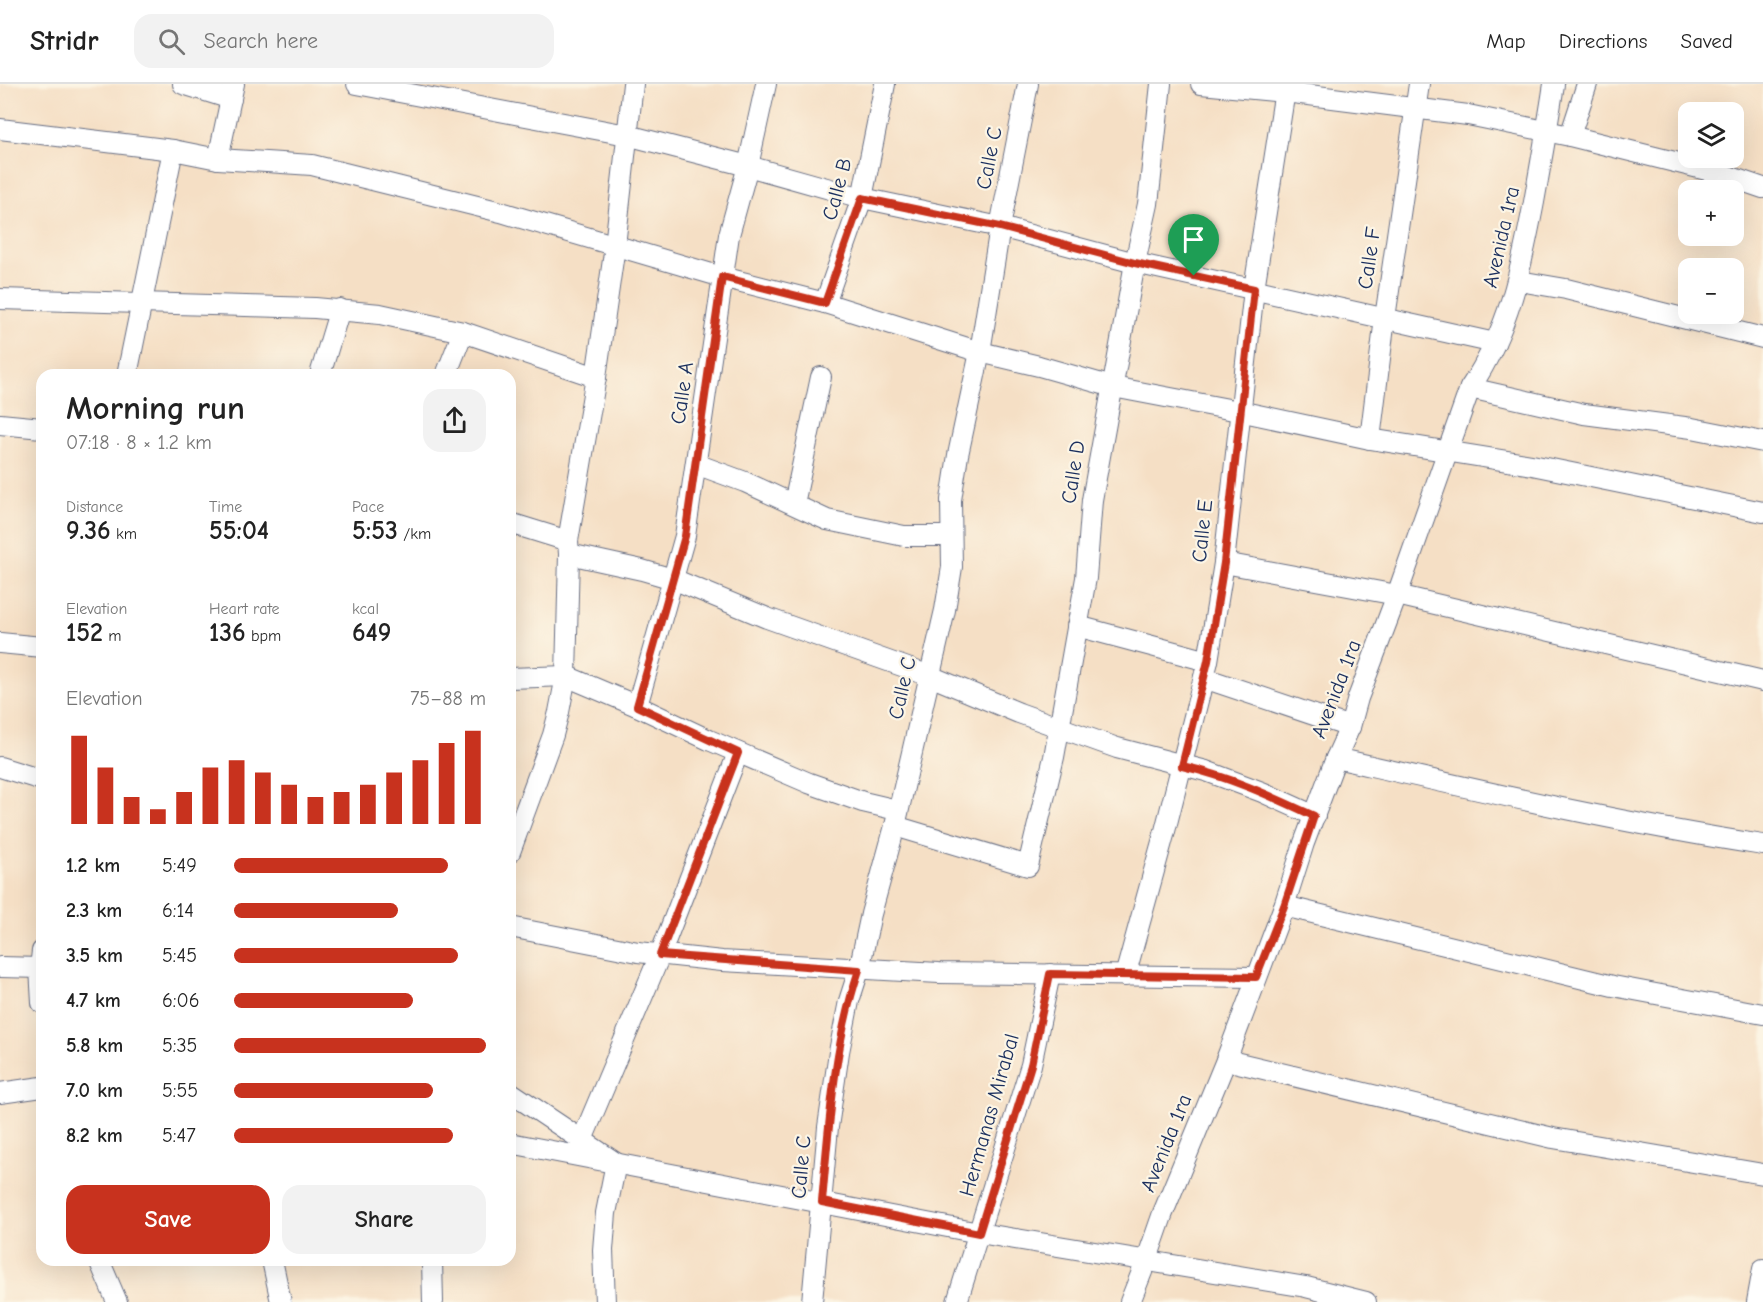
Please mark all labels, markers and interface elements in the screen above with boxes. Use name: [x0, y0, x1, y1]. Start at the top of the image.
search box: [134, 14, 554, 68]
text: Stridr: [30, 25, 98, 57]
icon: search: [155, 25, 188, 58]
text: Search here: [203, 28, 318, 54]
text: Map: [1486, 29, 1526, 53]
text: Directions: [1559, 29, 1648, 53]
text: Saved: [1681, 29, 1733, 53]
map controls: [1678, 102, 1744, 324]
button: layers: [1678, 102, 1744, 168]
street label: Calle C: [971, 125, 1007, 191]
street label: Calle B: [817, 155, 857, 223]
button: +: [1678, 180, 1744, 246]
street label: Avenida 1ra: [1478, 184, 1524, 290]
pin: [1168, 214, 1219, 276]
icon: arrive: [1177, 223, 1210, 256]
street label: Calle F: [1353, 225, 1385, 291]
button: −: [1678, 258, 1744, 324]
street label: Calle A: [666, 360, 698, 426]
text: Morning run: [66, 389, 245, 427]
button: share: [423, 389, 486, 452]
text: 07:18 · 8 × 1.2 km: [66, 431, 212, 454]
street label: Calle D: [1056, 439, 1090, 505]
text: Distance: [66, 498, 123, 516]
text: Time: [209, 498, 242, 516]
text: Pace: [352, 498, 384, 516]
street label: Calle E: [1187, 498, 1217, 564]
text: 9.36: [66, 516, 111, 546]
text: 55:04: [209, 516, 269, 546]
text: 5:53: [352, 516, 398, 546]
text: km: [111, 525, 137, 543]
text: /km: [398, 525, 431, 543]
text: Elevation: [66, 600, 127, 618]
text: Heart rate: [209, 600, 280, 618]
text: kcal: [352, 600, 379, 618]
text: 152: [66, 618, 103, 648]
text: 136: [209, 618, 246, 648]
text: 649: [352, 618, 391, 648]
text: m: [103, 627, 122, 645]
text: bpm: [246, 627, 281, 645]
street label: Avenida 1ra: [1306, 636, 1366, 742]
street label: Calle C: [883, 654, 921, 722]
text: Elevation: [66, 687, 143, 710]
text: 75–88 m: [410, 687, 486, 710]
text: 1.2 km: [66, 854, 120, 877]
text: 5:49: [162, 854, 197, 877]
text: 2.3 km: [66, 899, 122, 922]
text: 6:14: [162, 899, 194, 922]
text: 3.5 km: [66, 944, 123, 967]
text: 5:45: [162, 944, 197, 967]
text: 4.7 km: [66, 989, 121, 1012]
text: 6:06: [162, 989, 199, 1012]
street label: Hermanas Mirabal: [954, 1031, 1024, 1199]
text: 5.8 km: [66, 1034, 123, 1057]
text: 5:35: [162, 1034, 197, 1057]
text: 7.0 km: [66, 1079, 123, 1102]
text: 5:55: [162, 1079, 198, 1102]
street label: Avenida 1ra: [1135, 1091, 1197, 1195]
text: 8.2 km: [66, 1124, 123, 1147]
text: 5:47: [162, 1124, 196, 1147]
street label: Calle C: [786, 1134, 816, 1200]
button: Save: [66, 1185, 270, 1254]
button: Share: [282, 1185, 486, 1254]

